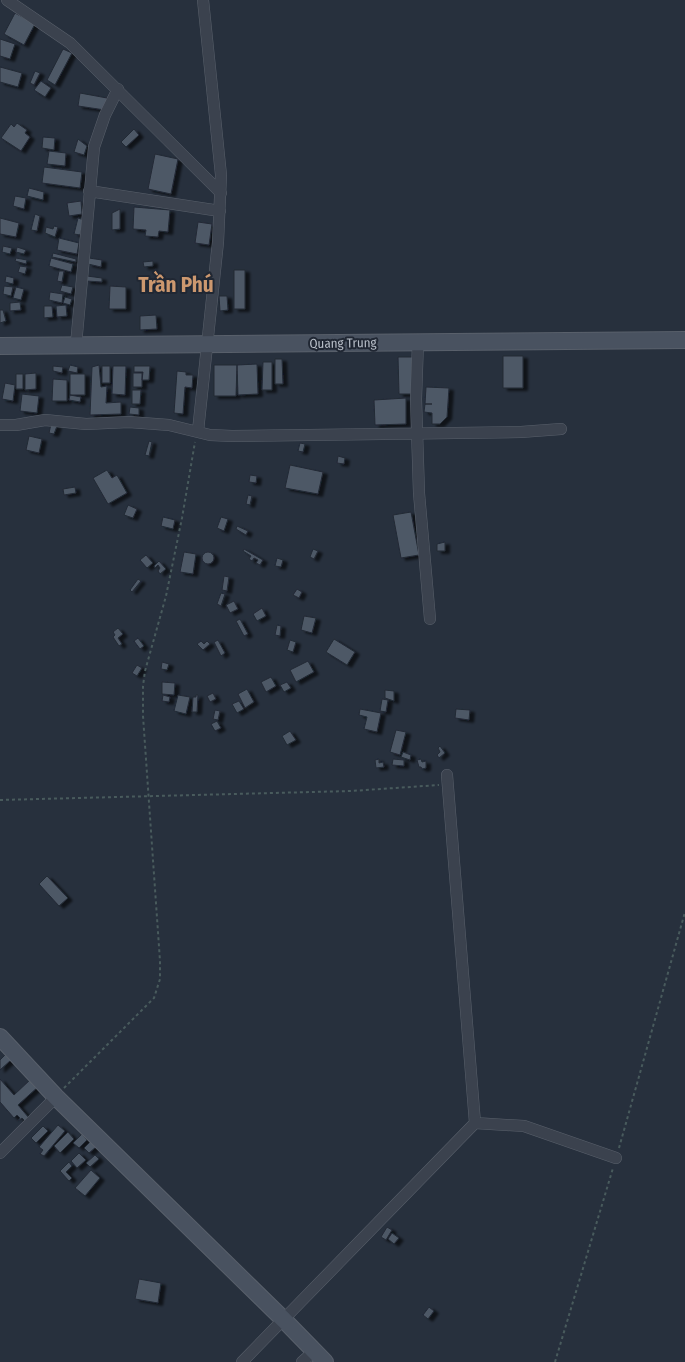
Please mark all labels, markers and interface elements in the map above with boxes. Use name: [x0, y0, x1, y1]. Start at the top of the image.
district label: Trần Phú: [138, 270, 214, 298]
street label: Quang Trung: [309, 335, 378, 351]

